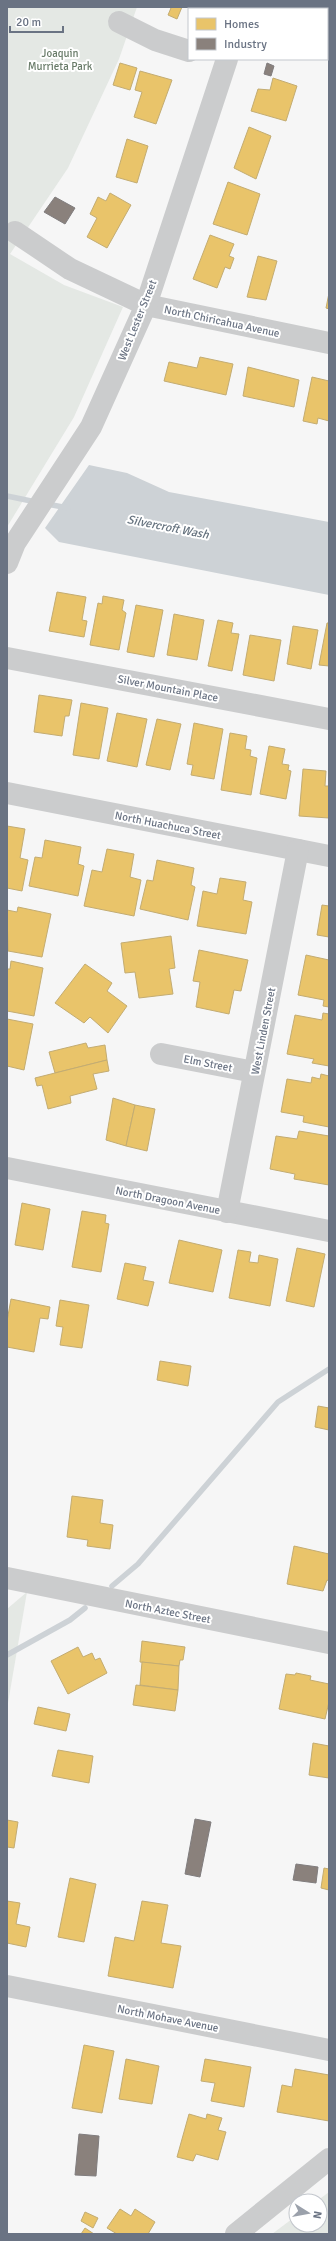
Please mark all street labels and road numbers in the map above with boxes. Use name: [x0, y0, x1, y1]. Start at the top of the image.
street label: West Lester Street: [115, 278, 160, 362]
street label: North Chiricahua Avenue: [163, 303, 281, 340]
street label: Silver Mountain Place: [117, 672, 219, 705]
street label: North Huachuca Street: [114, 809, 222, 842]
street label: West Linden Street: [249, 986, 278, 1076]
street label: Elm Street: [182, 1052, 233, 1075]
street label: North Dragoon Avenue: [114, 1184, 221, 1217]
street label: North Aztec Street: [124, 1597, 212, 1626]
street label: North Mohave Avenue: [116, 2002, 220, 2035]

